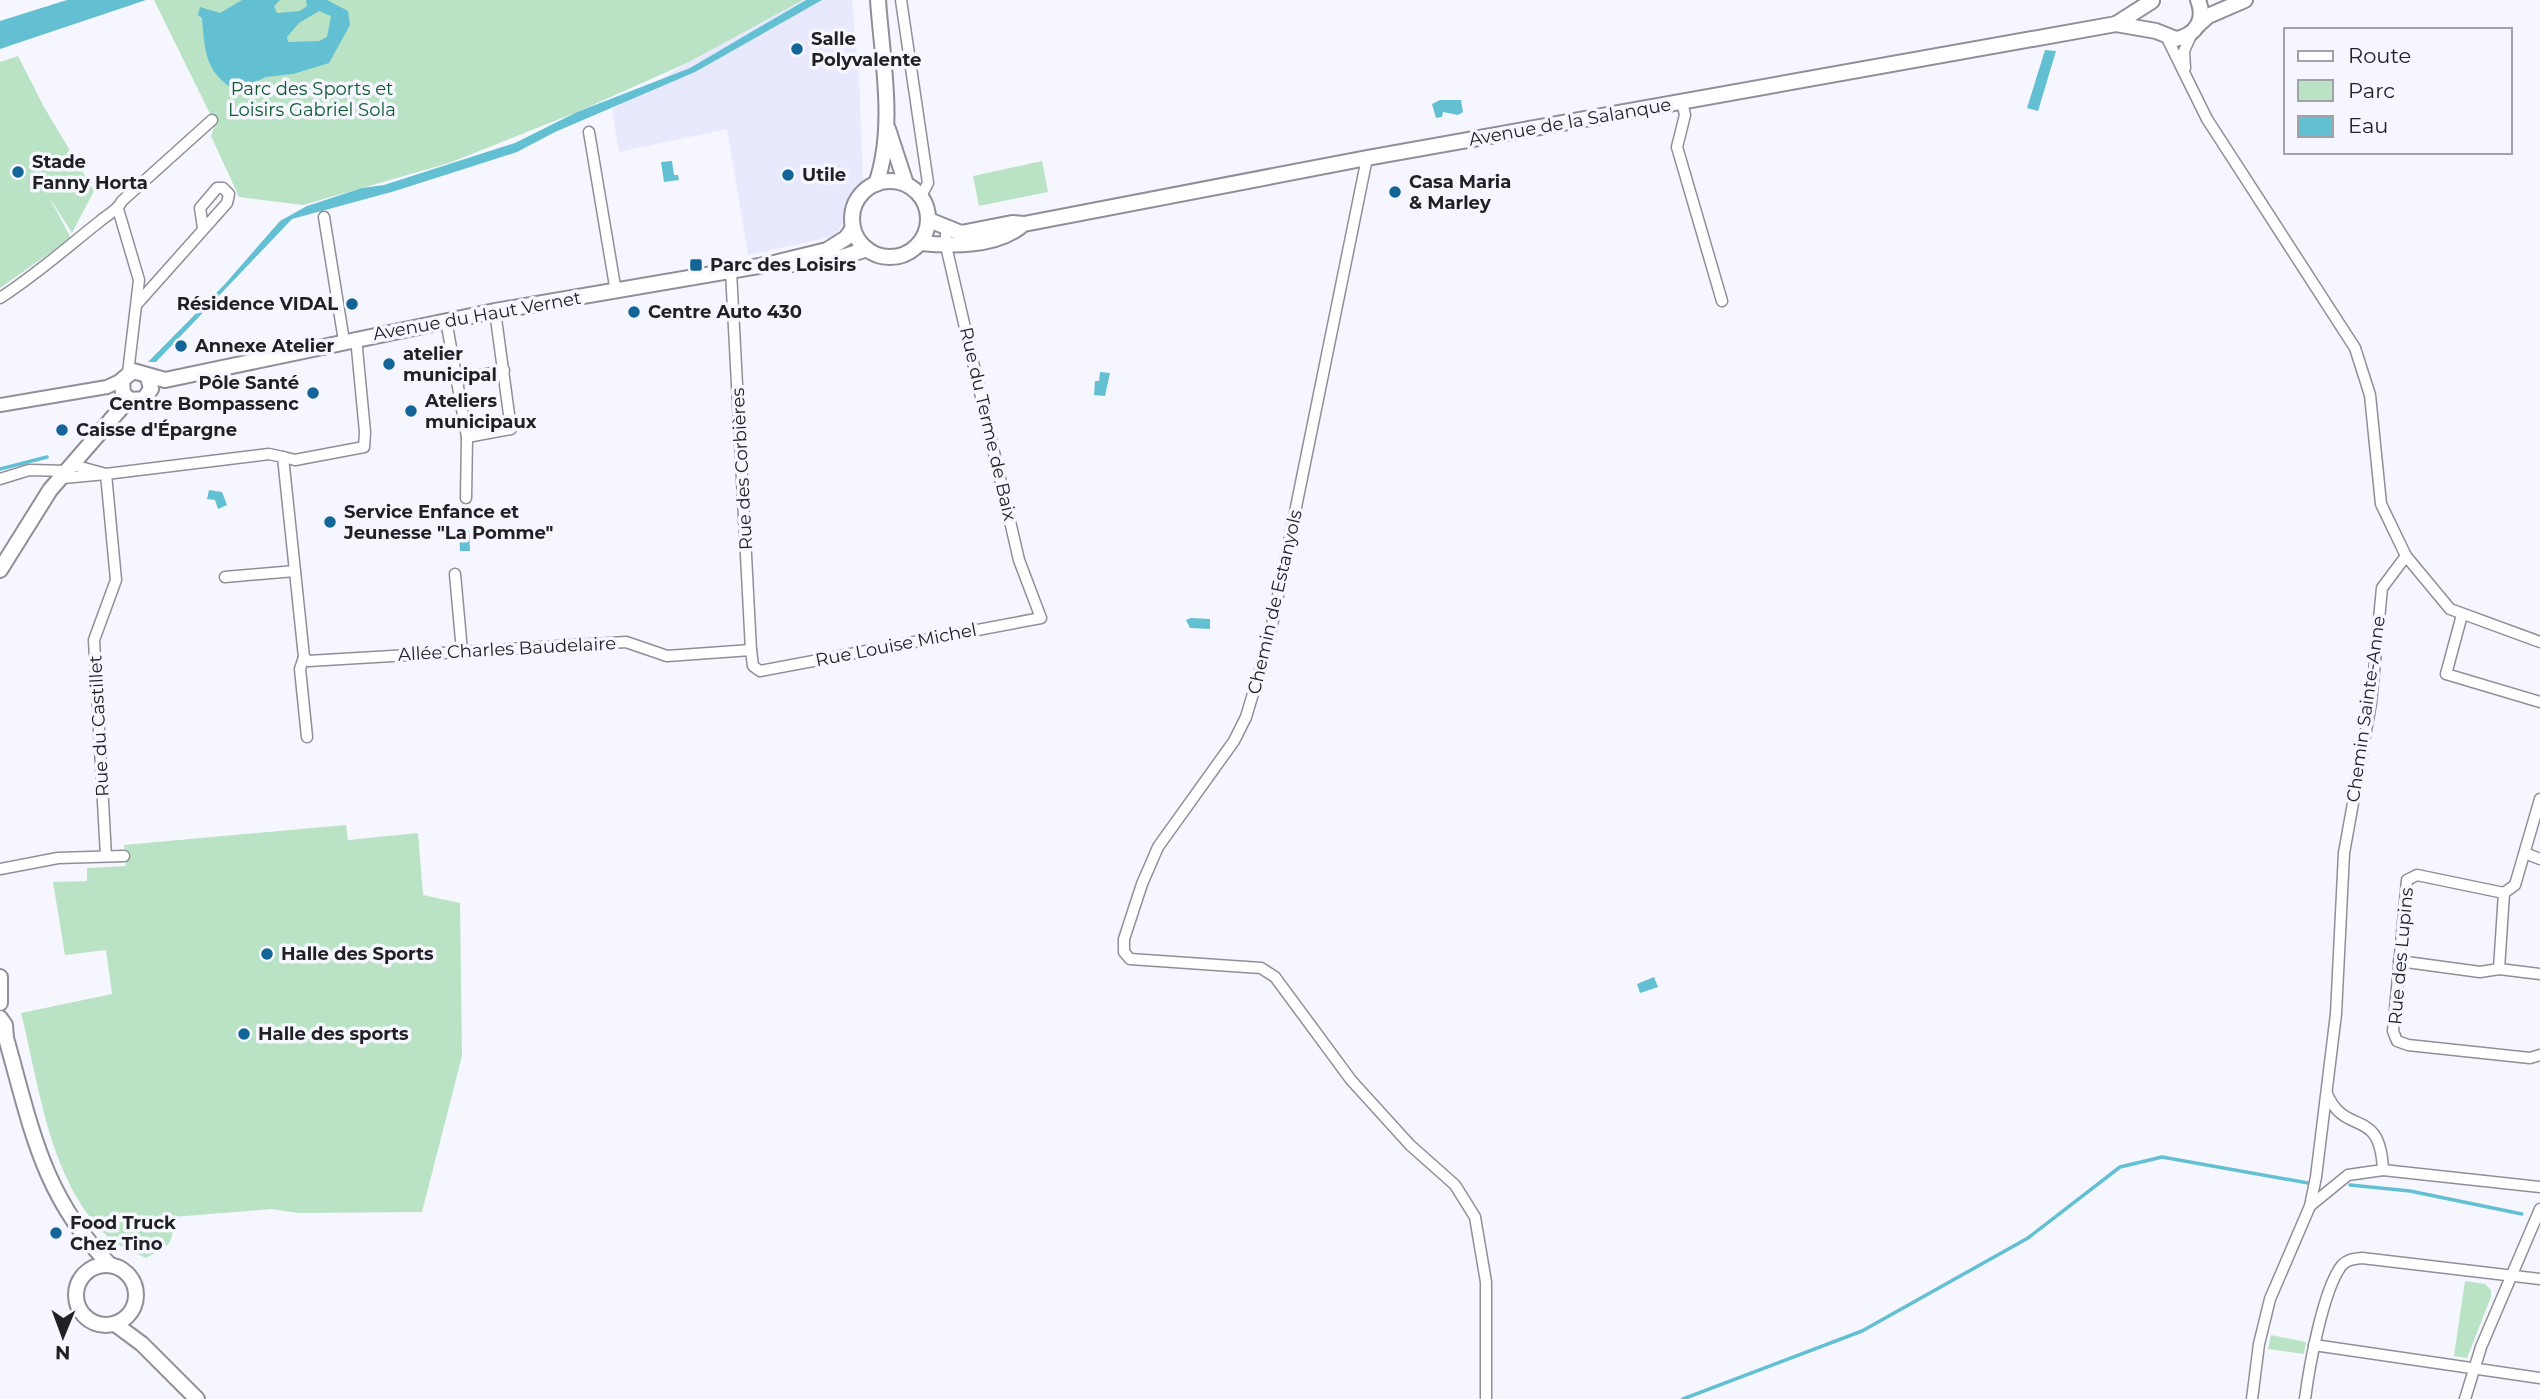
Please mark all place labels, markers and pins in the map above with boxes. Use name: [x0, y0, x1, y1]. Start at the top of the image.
place label: Salle Polyvalente: [811, 28, 921, 71]
marker: Salle Polyvalente: [789, 41, 805, 57]
place label: Stade Fanny Horta: [32, 151, 148, 194]
marker: Stade Fanny Horta: [10, 164, 26, 180]
place label: Utile: [802, 164, 846, 186]
marker: Utile: [780, 167, 796, 183]
place label: Casa Maria & Marley: [1409, 171, 1511, 214]
marker: Casa Maria & Marley: [1387, 184, 1403, 200]
place label: Parc des Loisirs: [710, 254, 857, 276]
marker: Parc des Loisirs: [688, 257, 704, 273]
place label: Résidence VIDAL: [177, 293, 338, 315]
marker: Résidence VIDAL: [344, 296, 360, 312]
place label: Centre Auto 430: [648, 301, 802, 323]
marker: Centre Auto 430: [626, 304, 642, 320]
place label: Annexe Atelier: [194, 335, 334, 357]
marker: Annexe Atelier: [173, 338, 189, 354]
place label: atelier municipal: [403, 343, 497, 386]
marker: atelier municipal: [381, 356, 397, 372]
place label: Pôle Santé Centre Bompassenc: [109, 372, 299, 415]
marker: Pôle Santé Centre Bompassenc: [305, 385, 321, 401]
place label: Ateliers municipaux: [424, 390, 537, 433]
marker: Ateliers municipaux: [403, 403, 419, 419]
place label: Caisse d'Épargne: [76, 419, 237, 441]
marker: Caisse d'Épargne: [54, 422, 70, 438]
place label: Service Enfance et Jeunesse "La Pomme": [343, 501, 553, 544]
marker: Service Enfance et Jeunesse "La Pomme": [322, 514, 338, 530]
place label: Halle des Sports: [281, 943, 434, 965]
marker: Halle des Sports: [259, 946, 275, 962]
place label: Halle des sports: [258, 1023, 409, 1045]
marker: Halle des sports: [236, 1026, 252, 1042]
place label: Food Truck Chez Tino: [70, 1212, 176, 1255]
marker: Food Truck Chez Tino: [48, 1225, 64, 1241]

